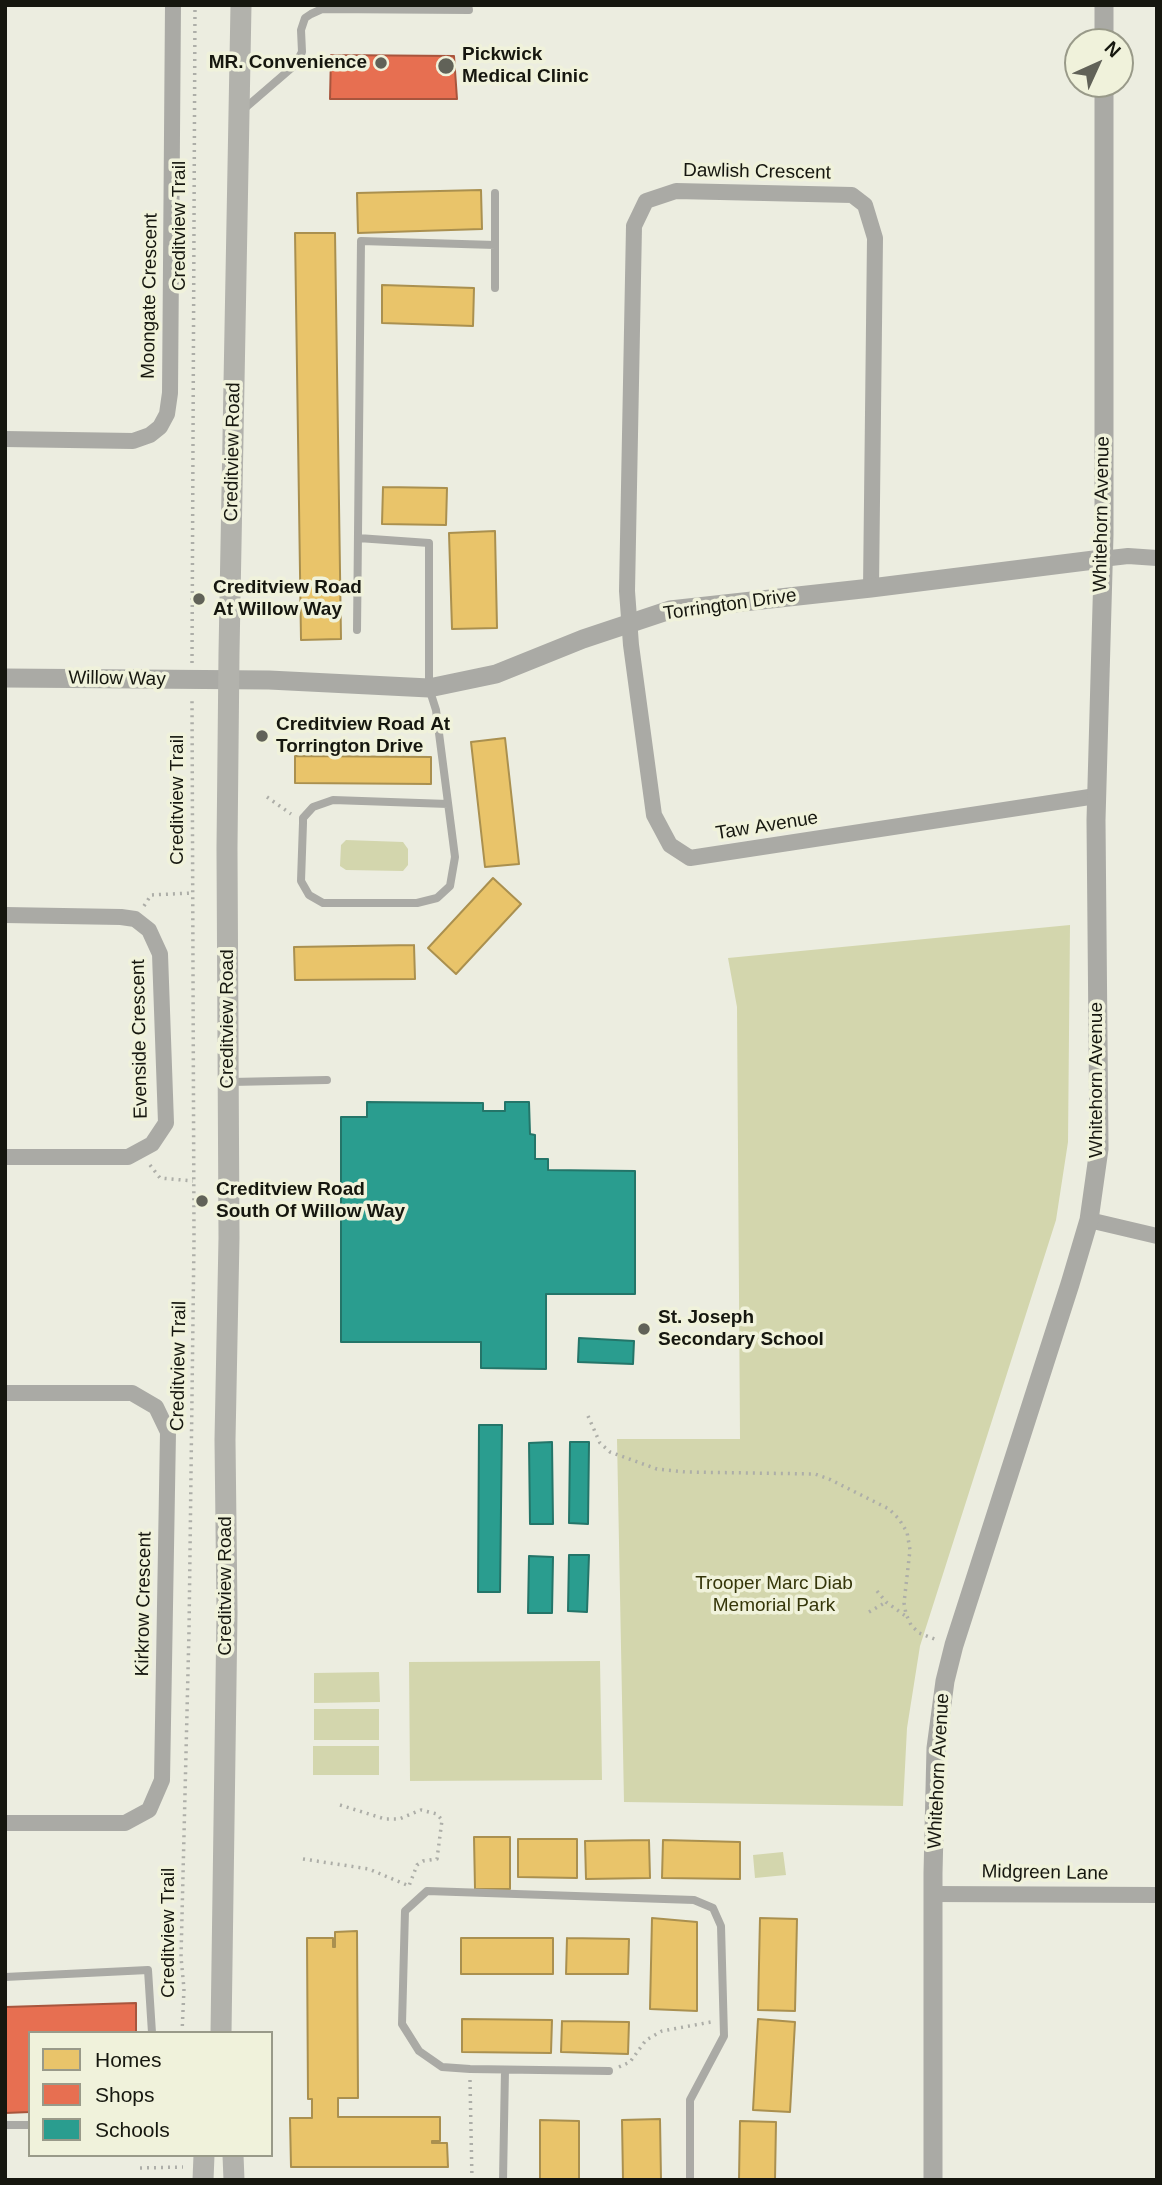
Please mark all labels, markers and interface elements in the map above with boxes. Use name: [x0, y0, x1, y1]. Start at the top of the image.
north arrow: [1064, 28, 1134, 98]
text: N: [1101, 37, 1125, 61]
place label: Pickwick Medical Clinic: [462, 44, 589, 88]
place label: MR. Convenience: [209, 52, 367, 74]
marker: MR. Convenience: [373, 55, 389, 71]
marker: Pickwick Medical Clinic: [436, 56, 456, 76]
street label: Dawlish Crescent: [683, 159, 831, 185]
street label: Creditview Trail: [169, 161, 191, 291]
street label: Moongate Crescent: [137, 213, 163, 379]
street label: Creditview Road: [220, 382, 246, 522]
street label: Whitehorn Avenue: [1089, 436, 1115, 592]
place label: Creditview Road At Willow Way: [213, 577, 362, 621]
street label: Torrington Drive: [662, 584, 798, 626]
marker: Creditview Road At Willow Way: [191, 591, 207, 607]
street label: Willow Way: [68, 667, 166, 691]
place label: Creditview Road At Torrington Drive: [276, 714, 450, 758]
marker: Creditview Road At Torrington Drive: [254, 728, 270, 744]
street label: Creditview Trail: [167, 735, 189, 865]
street label: Taw Avenue: [714, 807, 820, 845]
street label: Creditview Road: [217, 949, 239, 1089]
street label: Evenside Crescent: [127, 959, 153, 1119]
street label: Whitehorn Avenue: [1086, 1002, 1108, 1158]
place label: Creditview Road South Of Willow Way: [216, 1179, 405, 1223]
marker: Creditview Road South Of Willow Way: [194, 1193, 210, 1209]
street label: Creditview Trail: [166, 1301, 192, 1431]
place label: St. Joseph Secondary School: [658, 1307, 824, 1351]
marker: St. Joseph Secondary School: [636, 1321, 652, 1337]
street label: Creditview Road: [215, 1516, 237, 1656]
street label: Kirkrow Crescent: [131, 1531, 157, 1677]
park label: Trooper Marc Diab Memorial Park: [695, 1573, 853, 1617]
street label: Whitehorn Avenue: [924, 1693, 954, 1849]
street label: Midgreen Lane: [981, 1860, 1109, 1886]
street label: Creditview Trail: [158, 1868, 180, 1998]
legend: [28, 2031, 273, 2157]
text: Homes: [95, 2048, 162, 2071]
text: Shops: [95, 2083, 155, 2106]
text: Schools: [95, 2118, 170, 2141]

